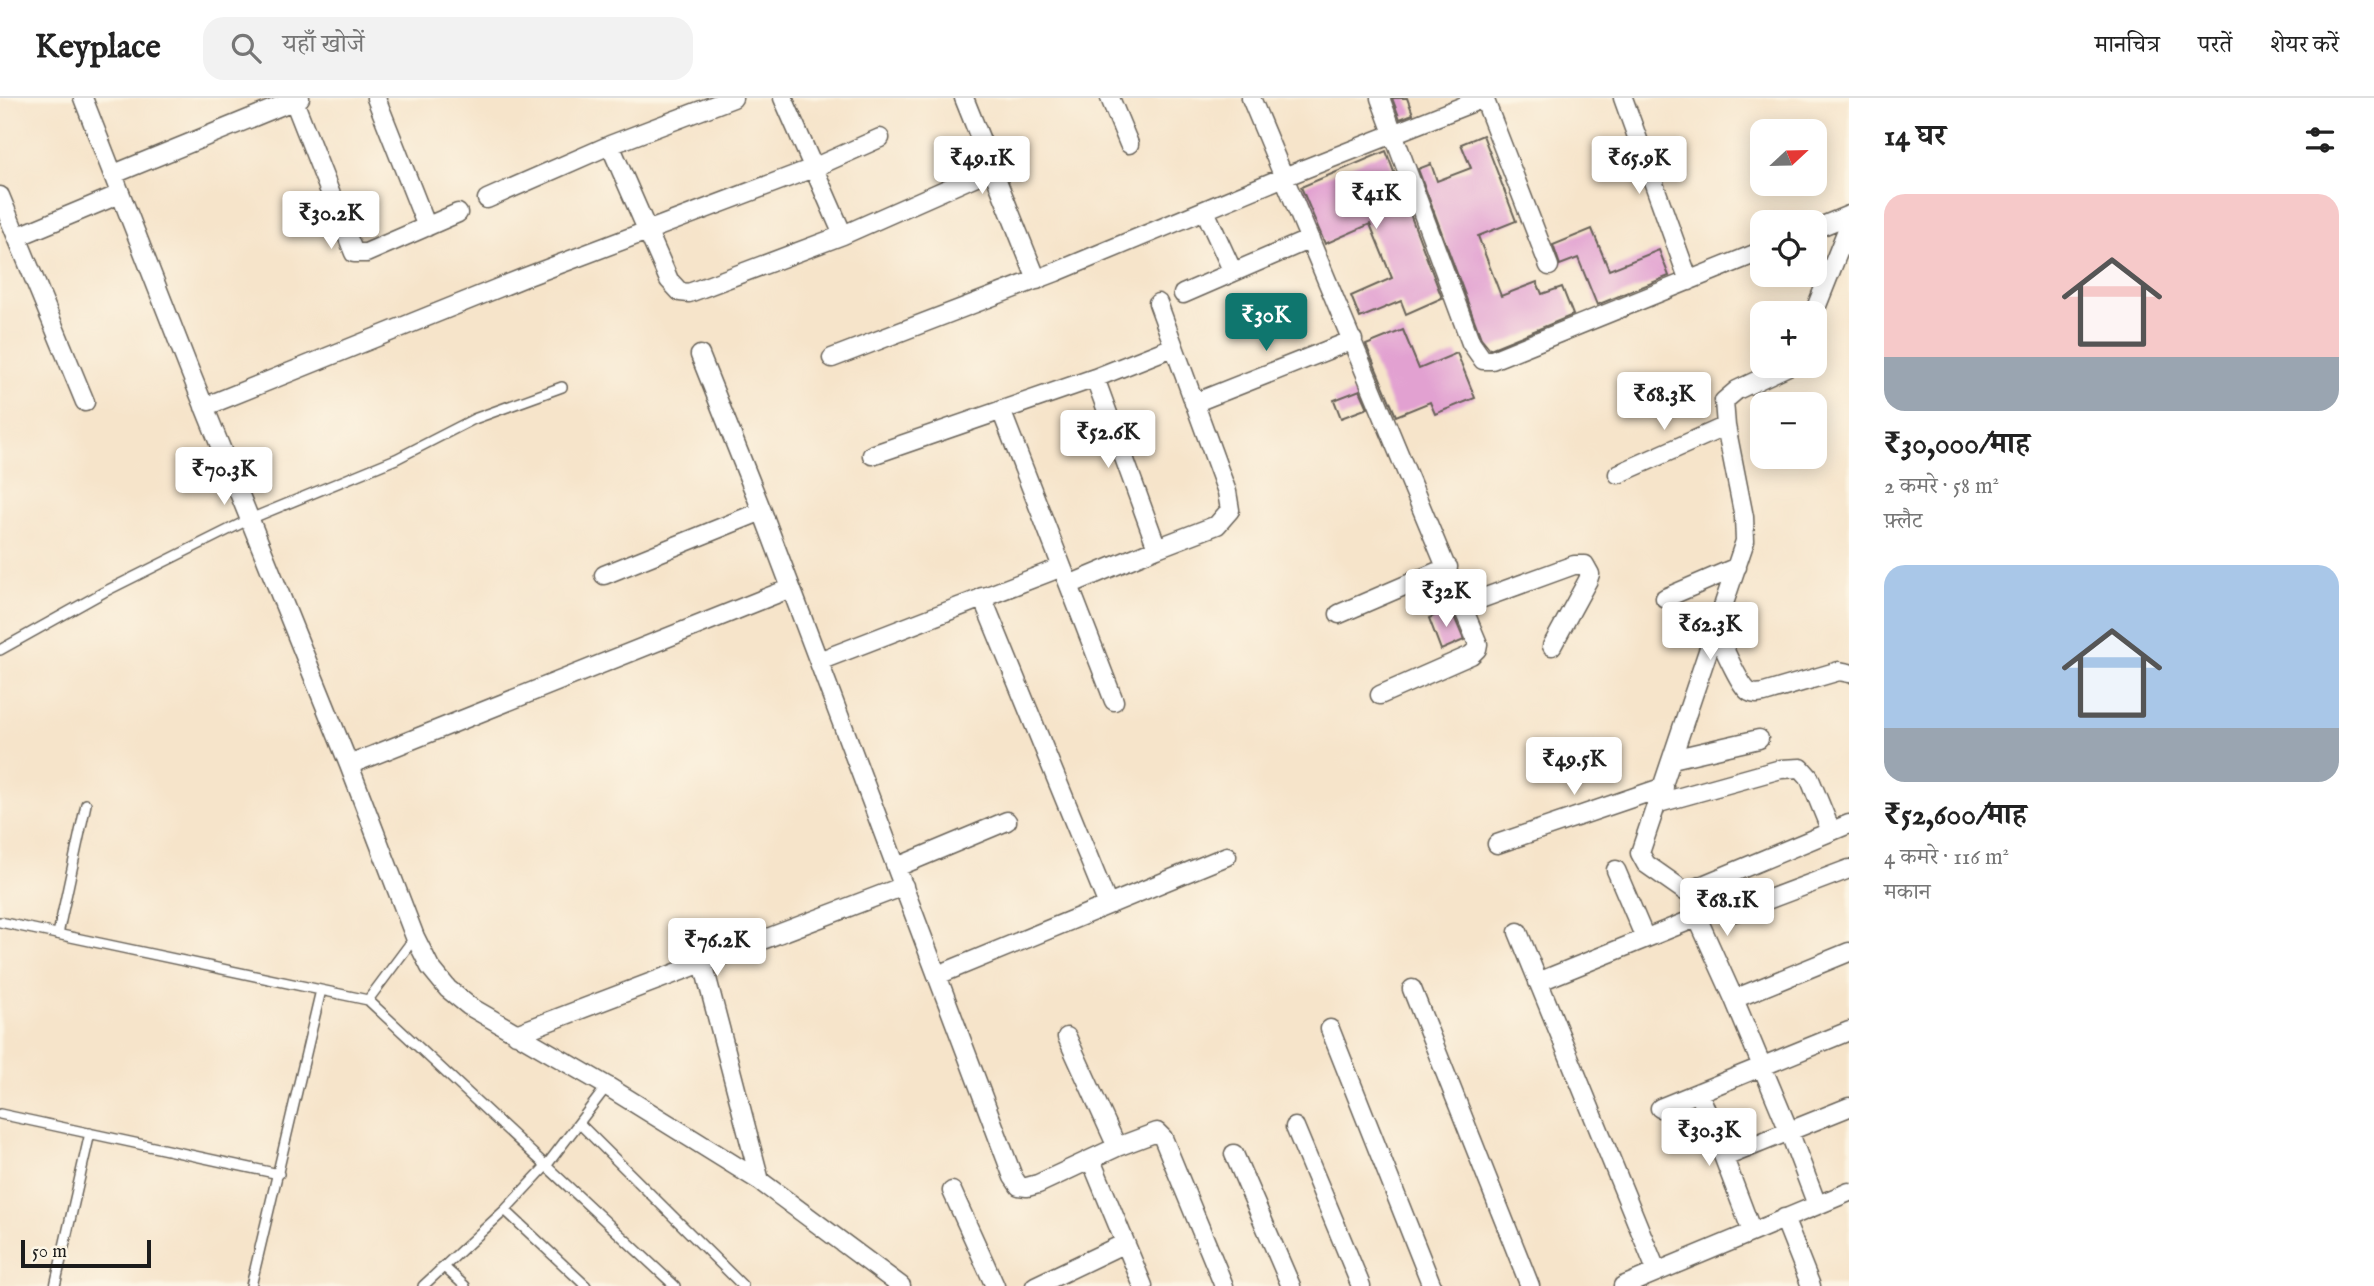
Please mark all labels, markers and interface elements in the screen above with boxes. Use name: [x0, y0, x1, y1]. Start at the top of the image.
search box: [203, 17, 693, 80]
text: Keyplace: [35, 27, 161, 69]
text: यहाँ खोजें: [283, 28, 364, 61]
icon: search: [227, 29, 265, 67]
text: मानचित्र: [2095, 30, 2160, 61]
text: परतें: [2198, 30, 2232, 61]
text: शेयर करें: [2270, 30, 2339, 61]
text: 14 घर: [1884, 118, 1946, 156]
north arrow: [1750, 119, 1827, 196]
map controls: [1750, 119, 1827, 469]
icon: filters: [2301, 121, 2339, 159]
pin: ₹49.1K: [925, 136, 1039, 196]
pin: ₹65.9K: [1582, 136, 1696, 196]
text: ₹49.1K: [950, 144, 1014, 173]
text: ₹65.9K: [1608, 144, 1670, 173]
pin: ₹41K: [1335, 172, 1417, 231]
text: ₹41K: [1351, 179, 1401, 208]
pin: ₹30.2K: [274, 192, 388, 251]
text: ₹30.2K: [298, 199, 364, 228]
button: locate: [1750, 210, 1827, 287]
icon: home: [2049, 239, 2175, 365]
pin: ₹30K: [1225, 294, 1307, 353]
text: ₹30K: [1241, 301, 1291, 330]
button: +: [1750, 301, 1827, 378]
pin: ₹68.3K: [1607, 372, 1721, 432]
text: ₹68.3K: [1633, 380, 1695, 409]
button: −: [1750, 392, 1827, 469]
pin: ₹52.6K: [1051, 410, 1165, 470]
text: ₹52.6K: [1076, 418, 1140, 447]
text: ₹30,000/माह: [1884, 426, 2030, 464]
pin: ₹70.3K: [167, 448, 281, 507]
text: ₹70.3K: [191, 455, 257, 484]
text: 2 कमरे · 58 m²: [1884, 472, 1999, 501]
text: फ़्लैट: [1884, 507, 1922, 536]
pin: ₹32K: [1405, 570, 1487, 629]
text: ₹32K: [1421, 577, 1471, 606]
pin: ₹62.3K: [1653, 602, 1767, 662]
text: ₹62.3K: [1678, 610, 1742, 639]
icon: home: [2049, 610, 2175, 736]
pin: ₹49.5K: [1517, 738, 1631, 797]
text: ₹49.5K: [1542, 745, 1606, 774]
text: ₹52,600/माह: [1884, 797, 2027, 835]
text: 4 कमरे · 116 m²: [1884, 843, 2009, 872]
pin: ₹68.1K: [1670, 878, 1784, 938]
text: मकान: [1884, 878, 1931, 907]
text: ₹68.1K: [1696, 886, 1758, 915]
pin: ₹76.2K: [660, 918, 774, 978]
text: ₹76.2K: [684, 926, 750, 955]
pin: ₹30.3K: [1652, 1108, 1766, 1168]
text: ₹30.3K: [1677, 1116, 1741, 1145]
scale bar: [21, 1237, 150, 1269]
text: 50 m: [32, 1240, 67, 1264]

